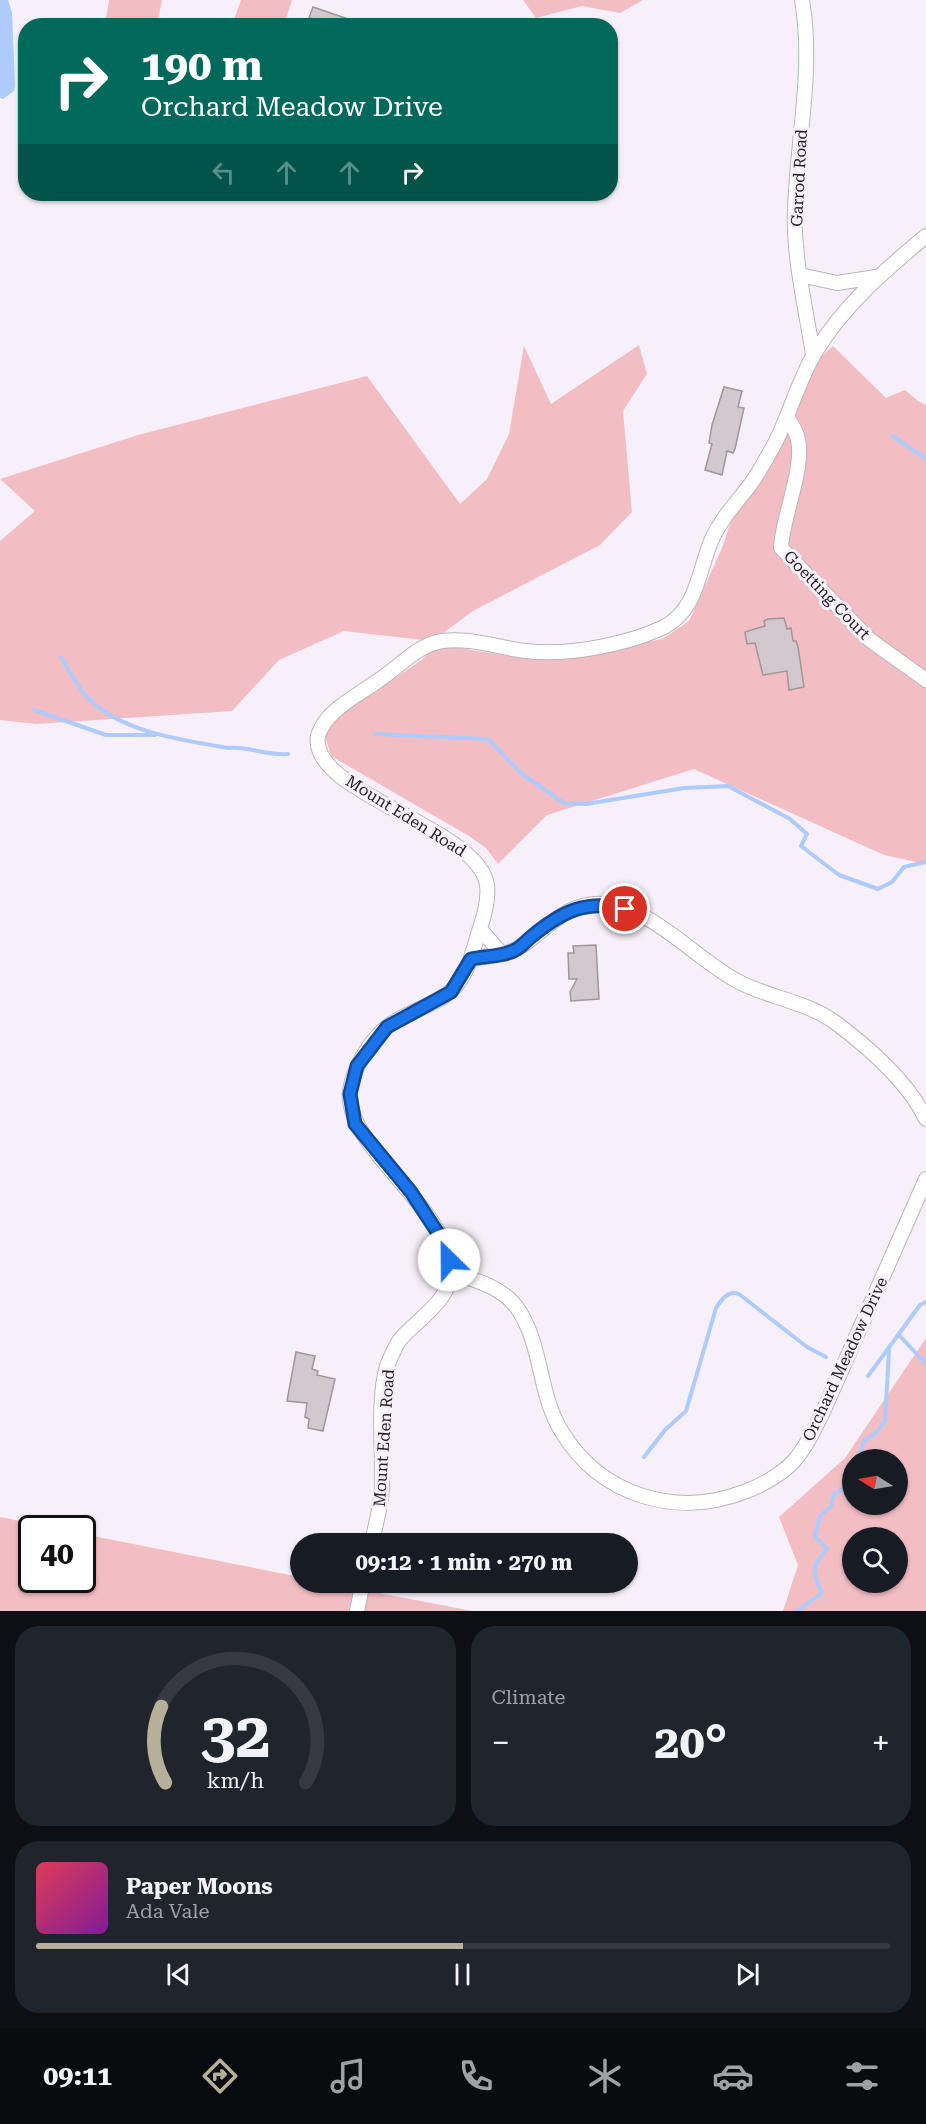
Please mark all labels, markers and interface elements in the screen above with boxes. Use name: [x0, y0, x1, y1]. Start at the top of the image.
text: 190 m: [141, 41, 263, 90]
icon: right: [42, 42, 120, 120]
text: Orchard Meadow Drive: [141, 91, 443, 123]
street label: Garrod Road: [787, 129, 811, 227]
icon: left: [207, 156, 240, 189]
icon: ahead: [270, 156, 303, 189]
icon: ahead: [333, 156, 366, 189]
icon: right: [396, 156, 429, 189]
street label: Goetting Court: [780, 547, 874, 643]
street label: Mount Eden Road: [342, 771, 470, 861]
pin: [599, 883, 650, 934]
icon: arrive: [608, 892, 641, 925]
position arrow: [417, 1228, 481, 1292]
street label: Orchard Meadow Drive: [799, 1274, 892, 1444]
street label: Mount Eden Road: [370, 1368, 398, 1508]
north arrow: [842, 1449, 908, 1515]
map controls: [842, 1449, 908, 1593]
speed limit sign: 40: [18, 1515, 96, 1593]
button: search: [842, 1527, 908, 1593]
text: 09:12 · 1 min · 270 m: [355, 1550, 573, 1575]
text: Climate: [492, 1685, 566, 1709]
text: 32: [200, 1699, 270, 1772]
text: 20°: [654, 1716, 727, 1769]
text: −: [492, 1723, 510, 1762]
text: +: [872, 1723, 890, 1762]
text: km/h: [207, 1768, 264, 1793]
text: Paper Moons: [126, 1874, 273, 1899]
text: Ada Vale: [126, 1899, 209, 1923]
icon: previous: [162, 1958, 195, 1991]
icon: pause: [446, 1958, 479, 1991]
icon: next: [731, 1958, 764, 1991]
icon: directions: [199, 2055, 241, 2097]
icon: music: [327, 2055, 369, 2097]
icon: phone: [455, 2055, 497, 2097]
icon: climate: [584, 2055, 626, 2097]
icon: car: [712, 2055, 754, 2097]
icon: filters: [841, 2055, 883, 2097]
text: 09:11: [43, 2060, 112, 2092]

